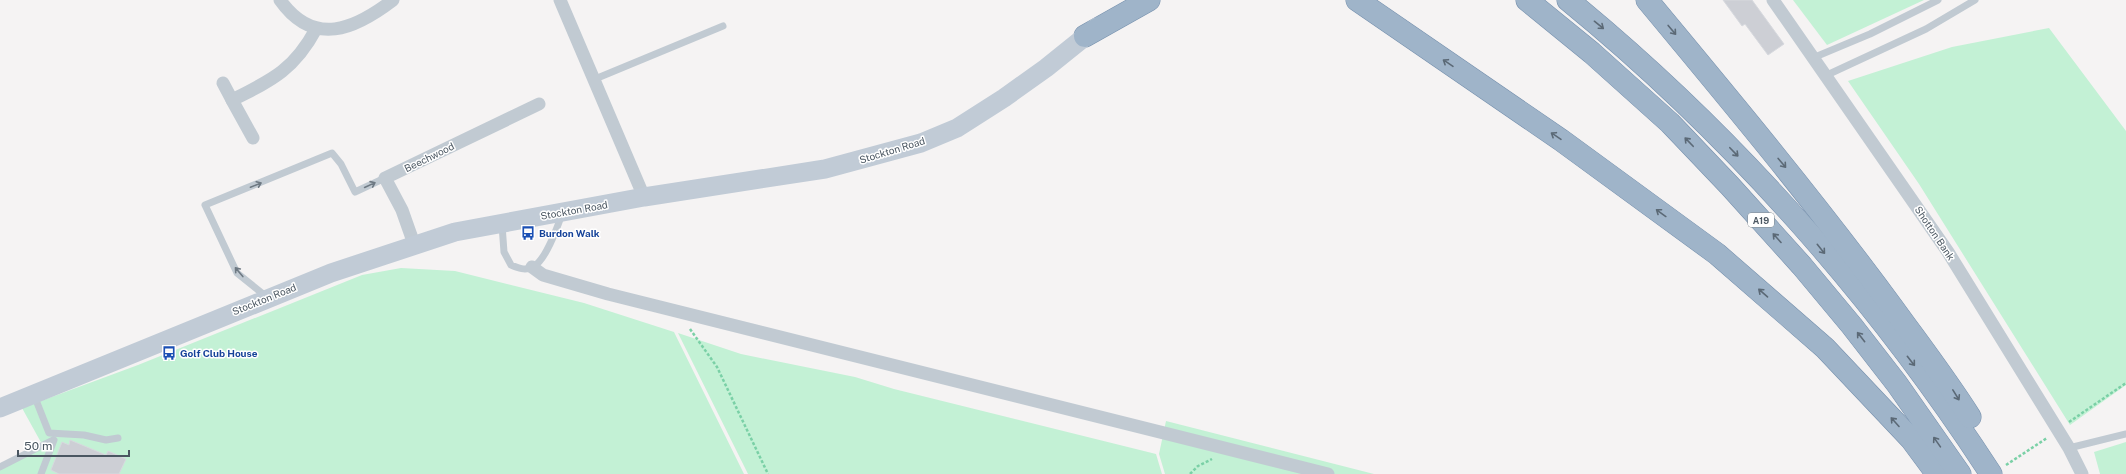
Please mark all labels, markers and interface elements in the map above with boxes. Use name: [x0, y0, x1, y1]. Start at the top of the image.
one-way arrow: [1593, 20, 1604, 29]
one-way arrow: [1668, 25, 1677, 35]
one-way arrow: [1443, 59, 1454, 67]
one-way arrow: [1550, 132, 1561, 140]
street label: Stockton Road: [858, 134, 926, 166]
one-way arrow: [1684, 137, 1693, 148]
street label: Beechwood: [402, 140, 456, 174]
one-way arrow: [1729, 147, 1739, 157]
one-way arrow: [1778, 157, 1786, 168]
one-way arrow: [249, 180, 261, 188]
one-way arrow: [363, 181, 375, 188]
street label: Stockton Road: [539, 198, 609, 222]
street label: Shotton Bank: [1913, 204, 1958, 263]
one-way arrow: [1655, 209, 1666, 217]
road number: A19: [1748, 213, 1774, 227]
bus stop icon: Burdon Walk: [520, 225, 536, 241]
place label: Burdon Walk: [539, 227, 600, 239]
one-way arrow: [1772, 233, 1782, 243]
one-way arrow: [1816, 243, 1825, 254]
one-way arrow: [234, 267, 243, 277]
street label: Stockton Road: [230, 281, 298, 317]
one-way arrow: [1758, 288, 1768, 298]
one-way arrow: [1856, 332, 1865, 343]
bus stop icon: Golf Club House: [161, 345, 177, 361]
place label: Golf Club House: [180, 347, 258, 359]
one-way arrow: [1907, 355, 1915, 366]
one-way arrow: [1952, 389, 1960, 400]
one-way arrow: [1890, 417, 1900, 427]
scale bar: [18, 432, 129, 458]
one-way arrow: [1933, 437, 1941, 448]
text: 50 m: [24, 439, 52, 453]

